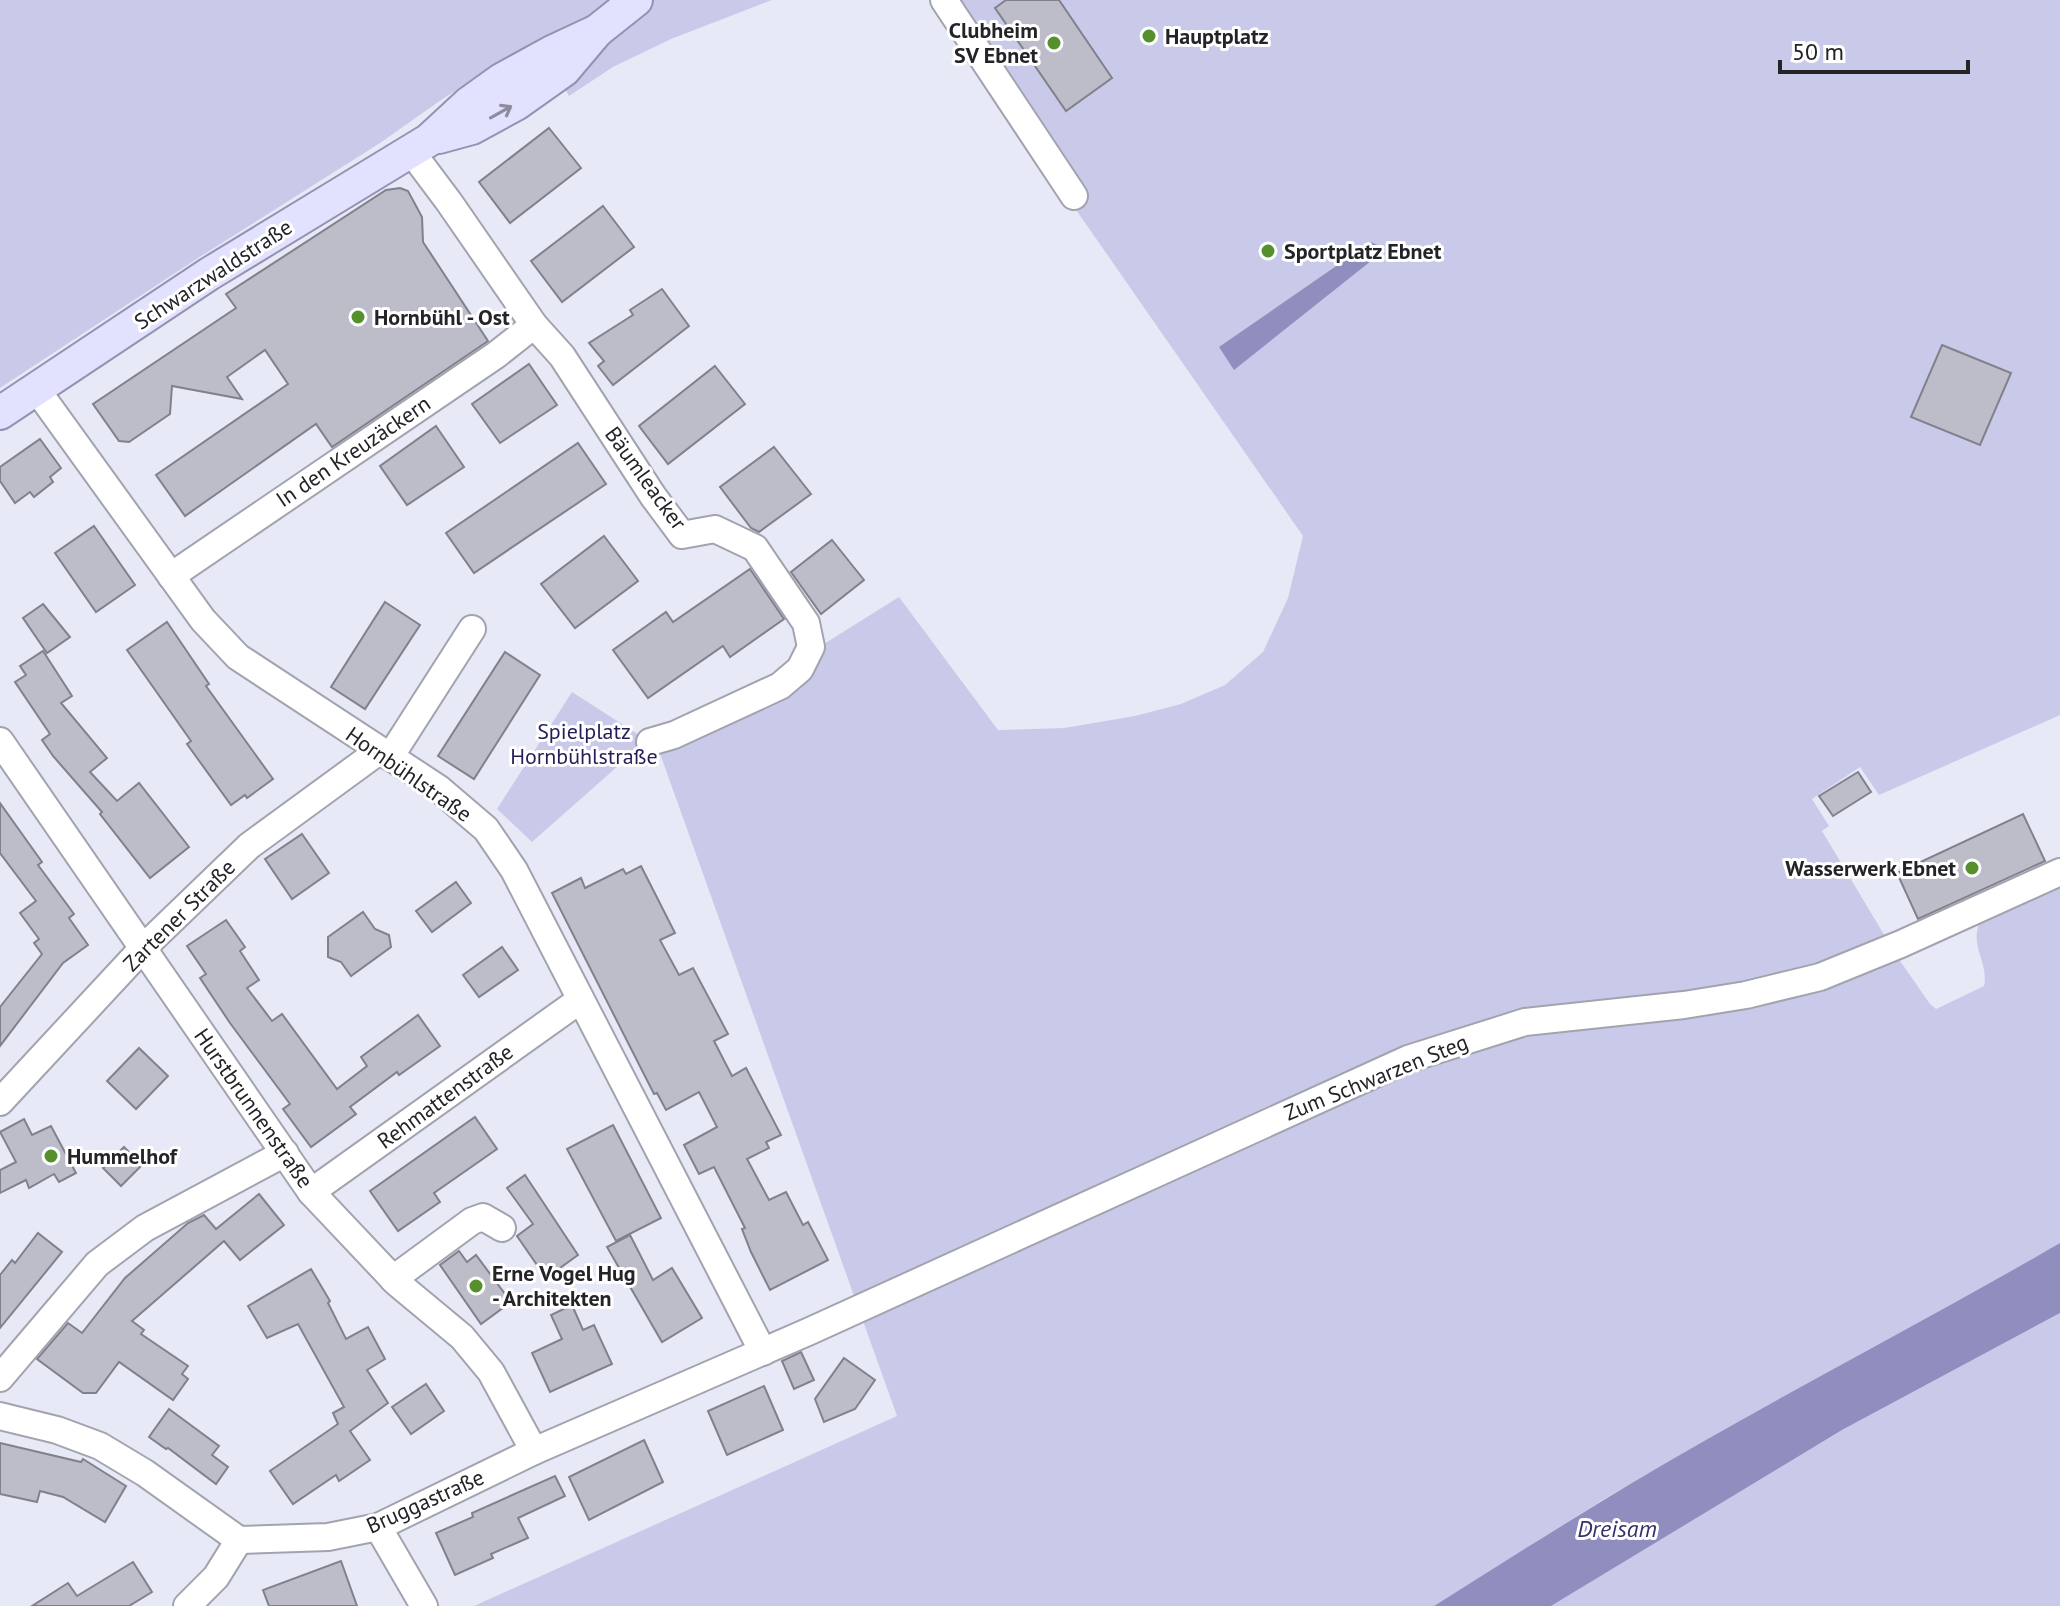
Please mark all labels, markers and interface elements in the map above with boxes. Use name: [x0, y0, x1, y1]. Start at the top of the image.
place label: Clubheim SV Ebnet: [949, 16, 1038, 69]
place label: Hauptplatz: [1165, 22, 1269, 50]
scale bar: [1780, 24, 1968, 74]
marker: Hauptplatz: [1140, 27, 1158, 45]
marker: Clubheim SV Ebnet: [1045, 34, 1063, 52]
text: 50 m: [1792, 36, 1844, 67]
one-way arrow: [489, 104, 512, 120]
street label: Schwarzwaldstraße: [129, 213, 297, 335]
place label: Sportplatz Ebnet: [1284, 237, 1442, 265]
marker: Sportplatz Ebnet: [1259, 242, 1277, 260]
place label: Hornbühl - Ost: [374, 303, 510, 331]
marker: Hornbühl - Ost: [349, 308, 367, 326]
street label: In den Kreuzäckern: [270, 389, 436, 513]
street label: Bäumleacker: [599, 421, 693, 536]
park label: Spielplatz Hornbühlstraße: [510, 717, 658, 770]
street label: Hornbühlstraße: [341, 720, 477, 828]
street label: Zartener Straße: [117, 853, 241, 977]
place label: Wasserwerk Ebnet: [1785, 854, 1956, 882]
marker: Wasserwerk Ebnet: [1963, 859, 1981, 877]
street label: Hurstbrunnenstraße: [188, 1023, 320, 1193]
street label: Zum Schwarzen Steg: [1280, 1027, 1472, 1127]
street label: Rehmattenstraße: [372, 1037, 518, 1155]
place label: Hummelhof: [67, 1142, 179, 1170]
marker: Hummelhof: [42, 1147, 60, 1165]
place label: Erne Vogel Hug - Architekten: [492, 1259, 636, 1312]
marker: Erne Vogel Hug - Architekten: [467, 1277, 485, 1295]
street label: Bruggastraße: [362, 1463, 488, 1539]
water label: Dreisam: [1577, 1513, 1657, 1544]

